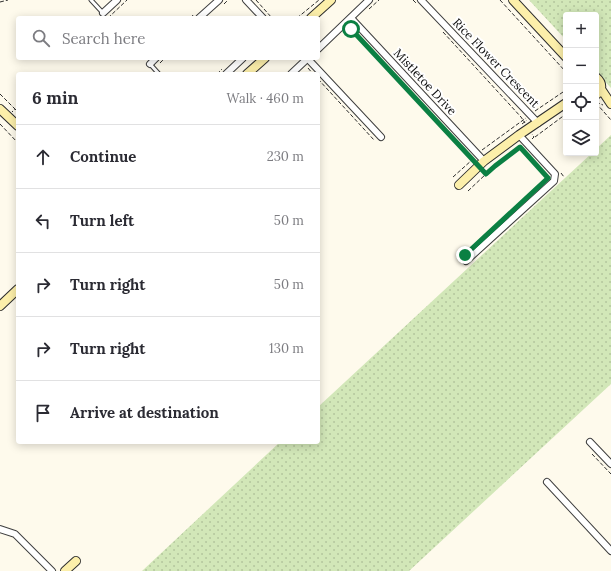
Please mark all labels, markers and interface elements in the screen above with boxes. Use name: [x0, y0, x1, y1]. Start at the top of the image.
map controls: [563, 12, 599, 156]
button: +: [563, 12, 599, 48]
street label: Rice Flower Crescent: [450, 15, 543, 111]
search box: [16, 16, 320, 60]
route start: [342, 20, 360, 38]
icon: search: [30, 27, 52, 49]
text: Search here: [62, 29, 145, 48]
street label: Mistletoe Drive: [391, 45, 460, 118]
button: −: [563, 48, 599, 84]
button: locate: [563, 84, 599, 120]
text: 6 min: [32, 87, 78, 109]
text: Walk · 460 m: [227, 90, 304, 107]
button: layers: [563, 120, 599, 156]
icon: ahead: [32, 146, 54, 168]
text: Continue: [70, 147, 136, 166]
text: 230 m: [267, 148, 304, 165]
icon: left: [32, 210, 54, 232]
text: Turn left: [70, 211, 134, 230]
text: 50 m: [274, 212, 304, 229]
route end: [456, 246, 474, 264]
icon: right: [32, 274, 54, 296]
text: Turn right: [70, 275, 146, 294]
text: 50 m: [274, 276, 304, 293]
icon: right: [32, 338, 54, 360]
text: Turn right: [70, 339, 146, 358]
text: 130 m: [269, 340, 304, 357]
icon: arrive: [32, 402, 54, 424]
text: Arrive at destination: [70, 403, 219, 422]

